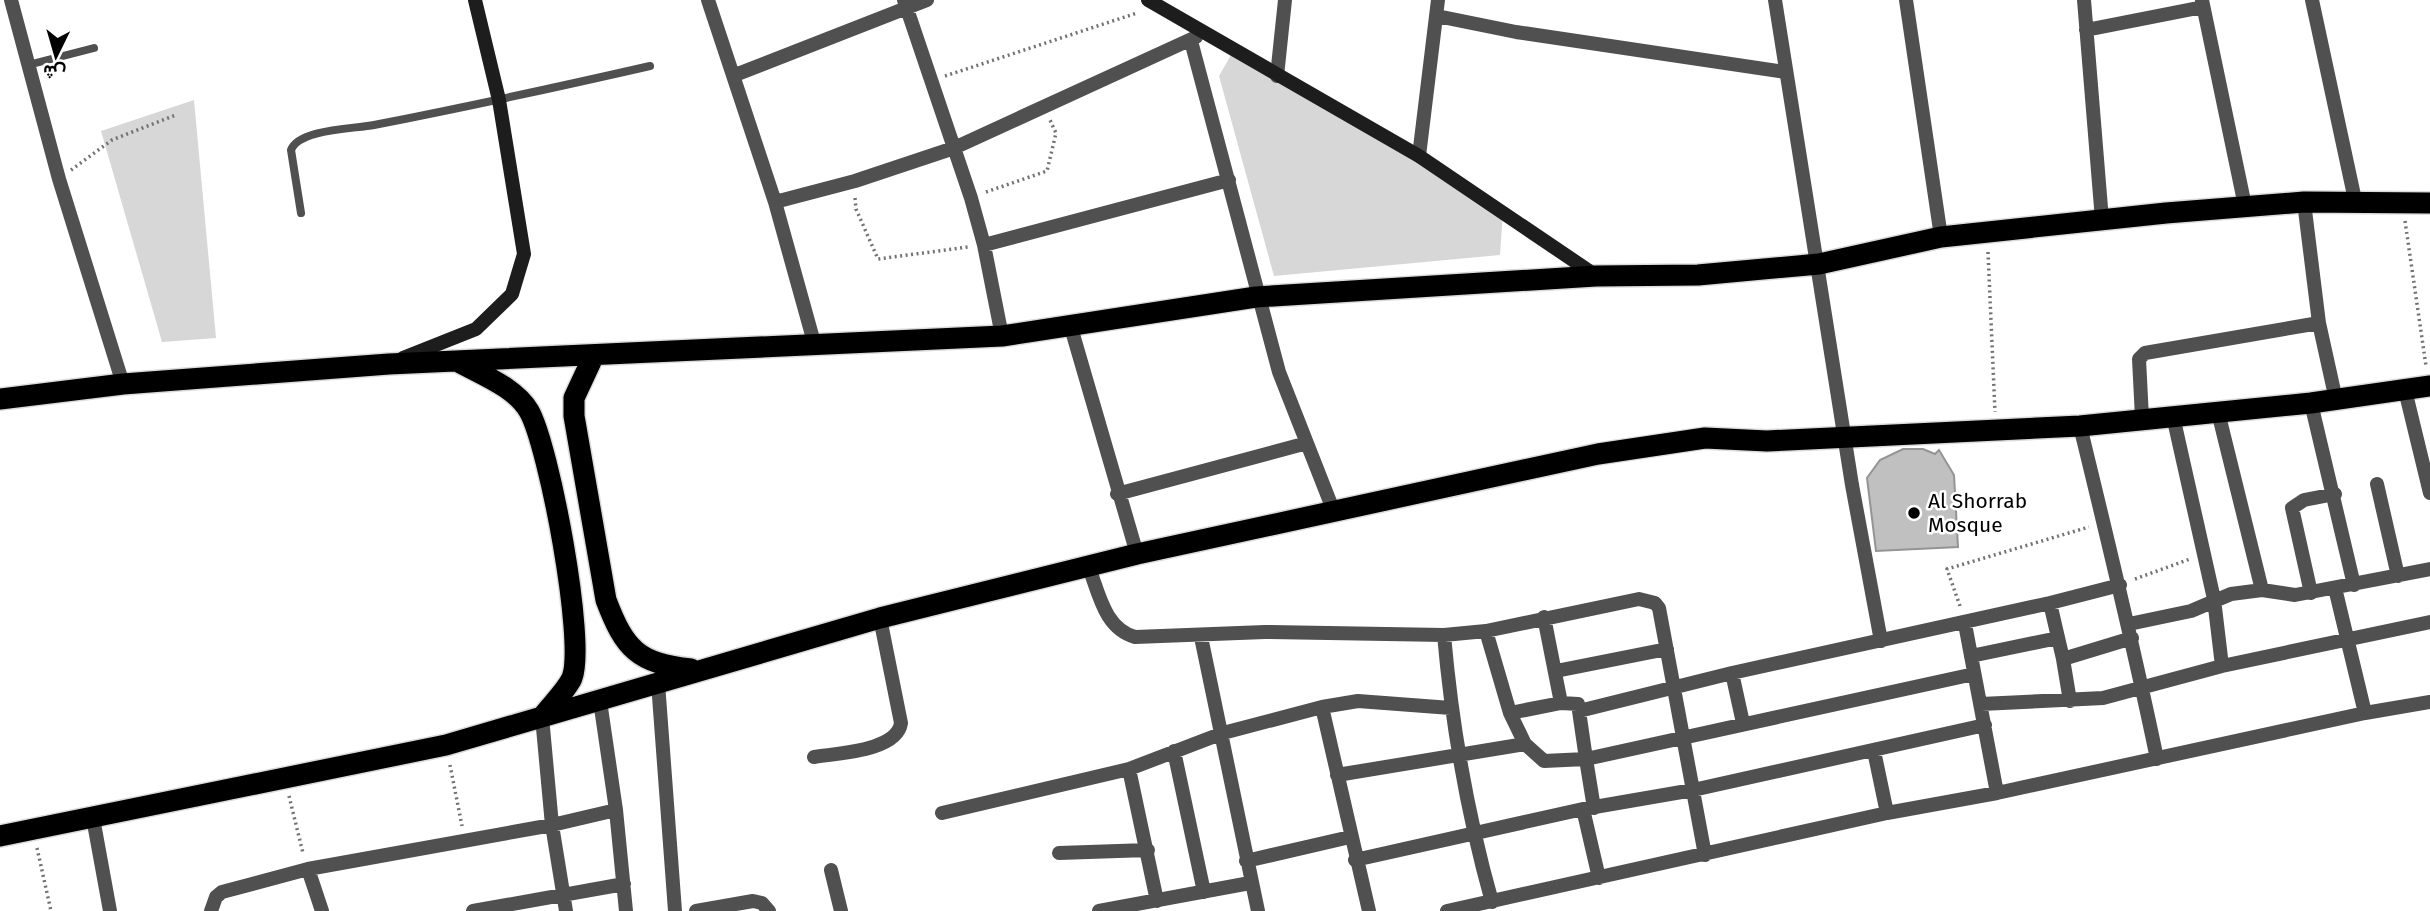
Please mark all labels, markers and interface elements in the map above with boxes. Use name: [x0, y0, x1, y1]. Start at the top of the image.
north arrow: [21, 21, 91, 91]
text: ش: [42, 60, 67, 85]
place label: Al Shorrab Mosque: [1928, 488, 2027, 538]
marker: Al Shorrab Mosque: [1906, 505, 1922, 521]

